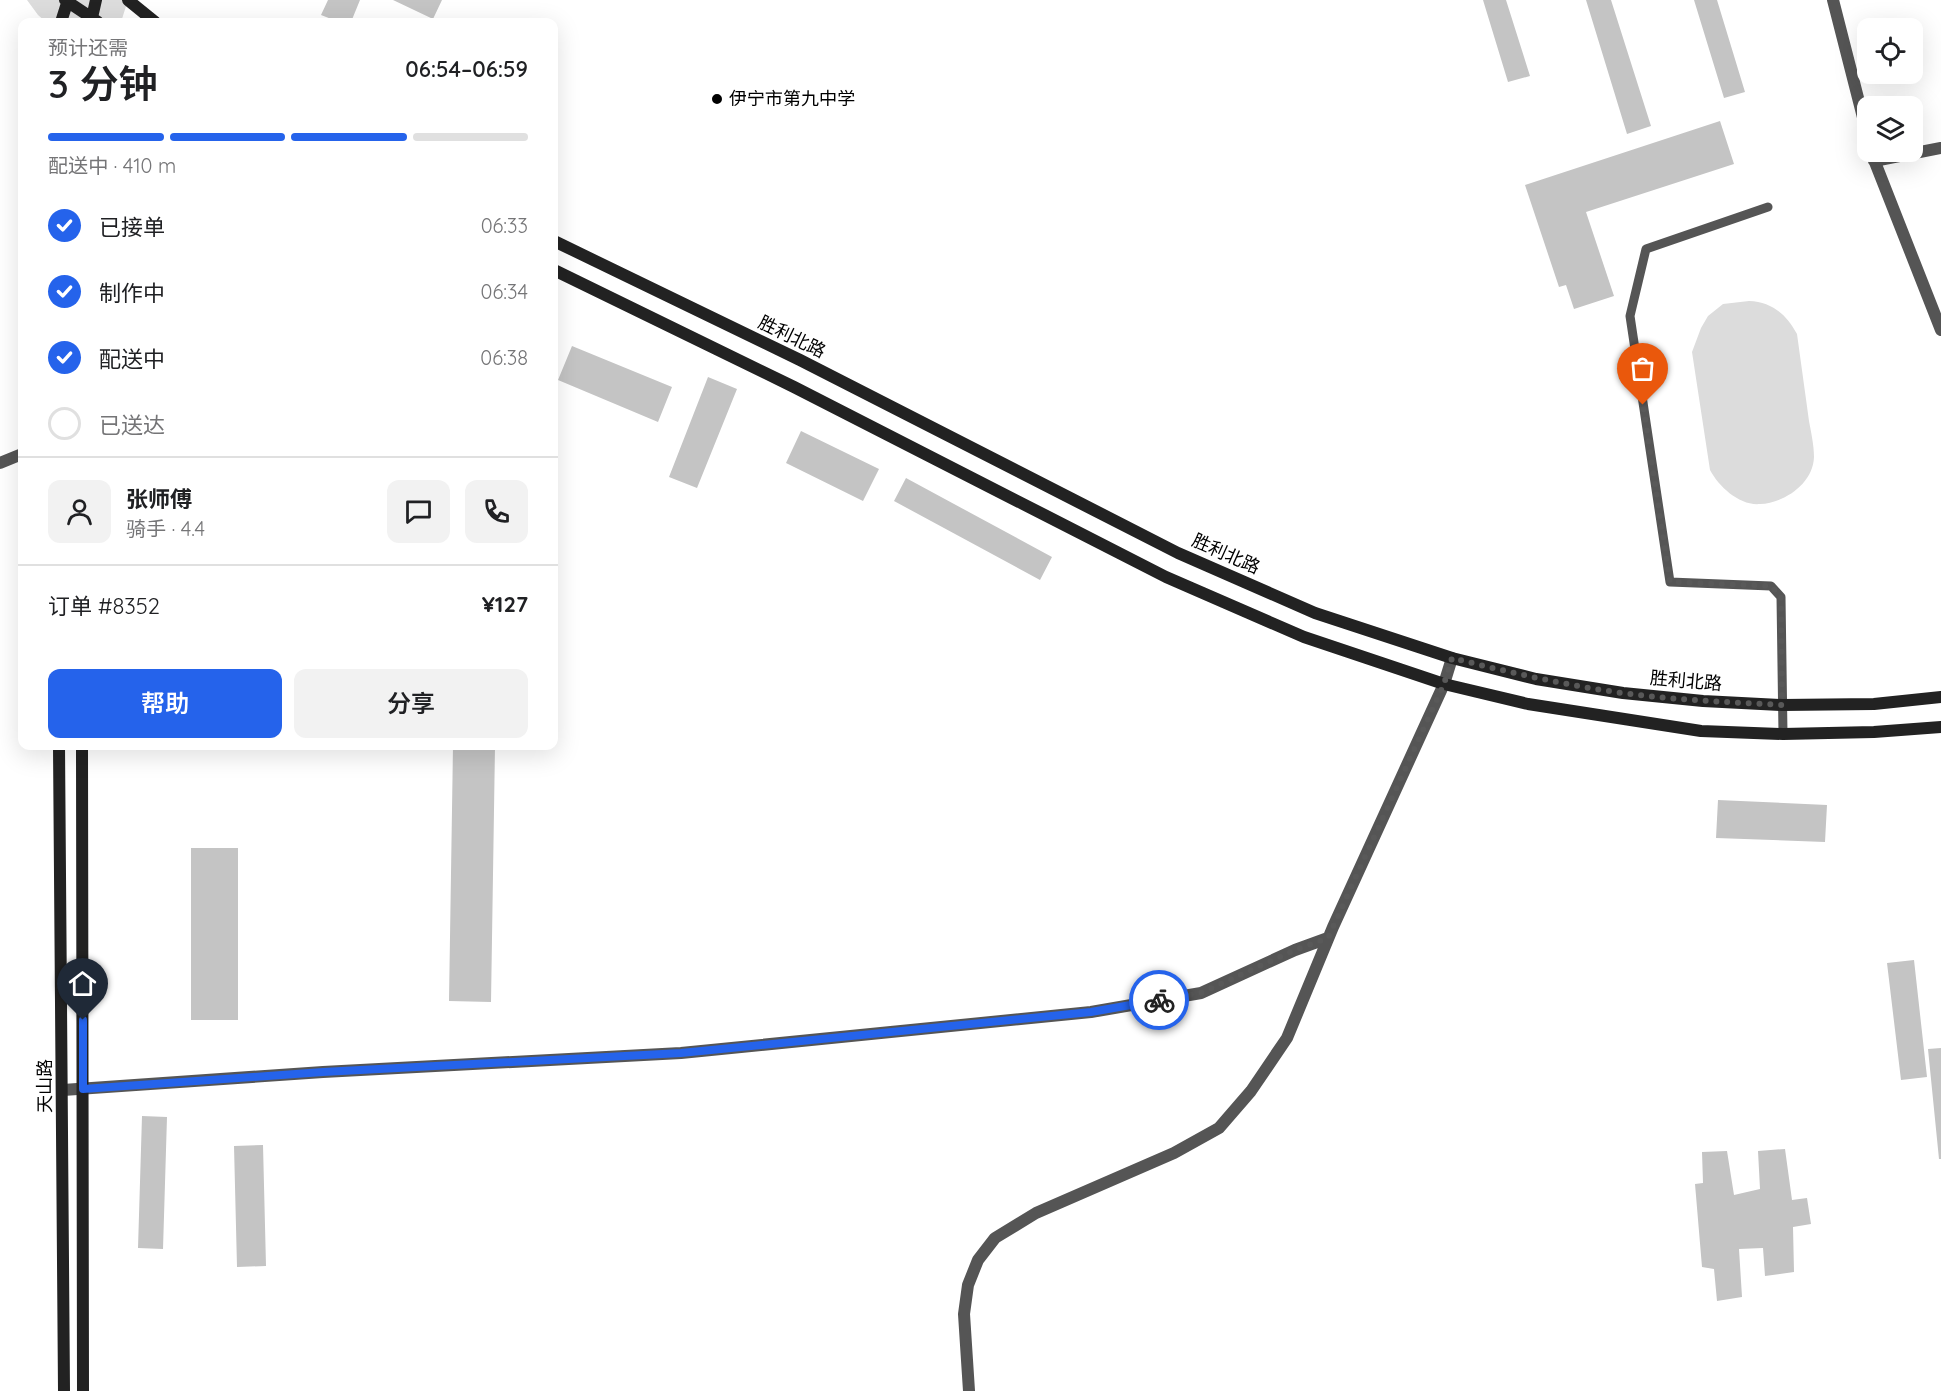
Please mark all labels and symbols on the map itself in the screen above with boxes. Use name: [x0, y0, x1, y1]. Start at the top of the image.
place label: 伊宁市第九中学: [729, 87, 855, 110]
marker: 伊宁市第九中学: [710, 92, 724, 106]
street label: 胜利北路: [755, 310, 830, 363]
pin: [1617, 343, 1668, 405]
street label: 胜利北路: [1189, 528, 1264, 579]
street label: 胜利北路: [1649, 666, 1723, 695]
pin: [57, 958, 108, 1020]
courier: [1129, 970, 1189, 1030]
street label: 天山路: [33, 1059, 56, 1113]

